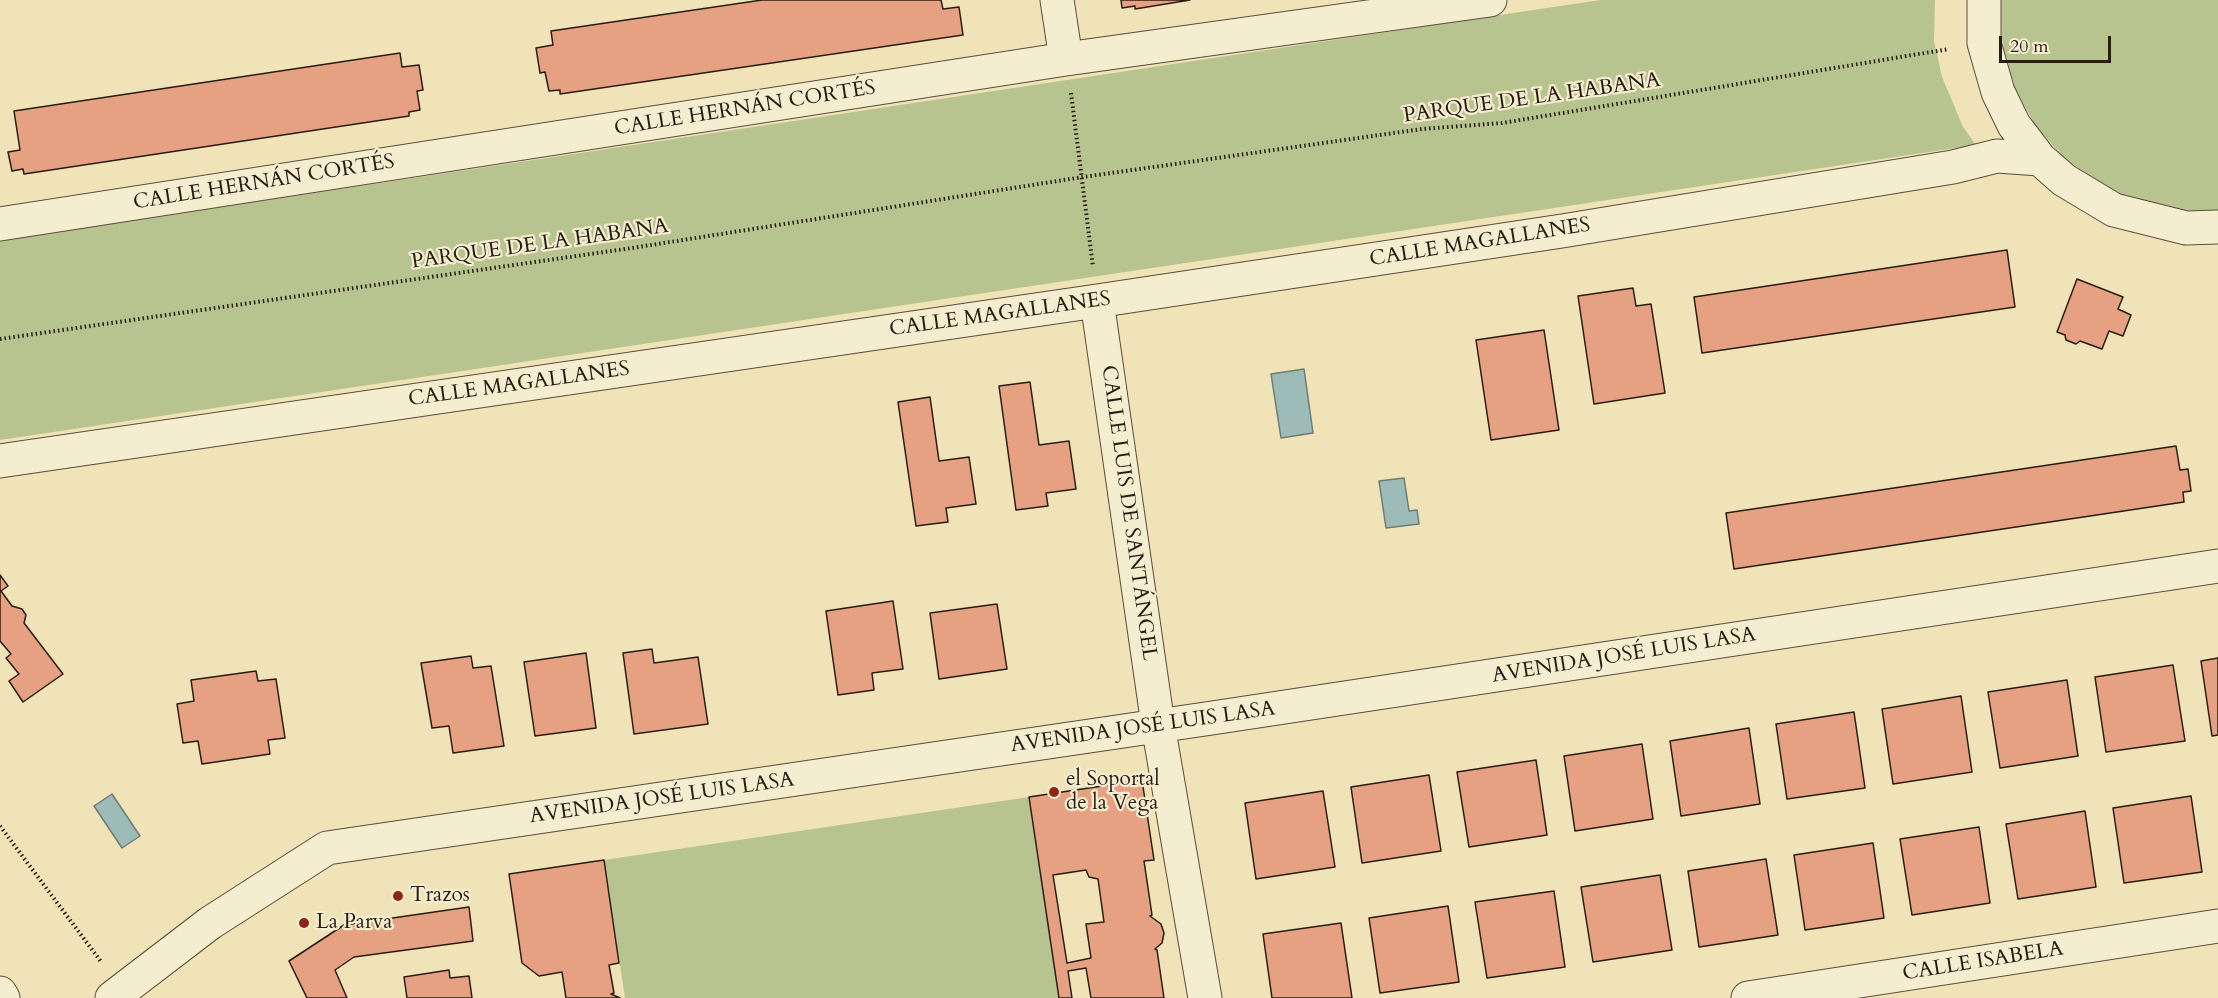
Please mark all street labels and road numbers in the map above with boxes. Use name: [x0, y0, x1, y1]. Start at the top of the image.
street label: PARQUE DE LA HABANA: [1402, 68, 1662, 130]
street label: CALLE HERNÁN CORTÉS: [613, 76, 877, 142]
street label: CALLE HERNÁN CORTÉS: [132, 150, 396, 216]
street label: CALLE MAGALLANES: [1368, 213, 1592, 273]
street label: PARQUE DE LA HABANA: [410, 214, 670, 276]
street label: CALLE MAGALLANES: [888, 287, 1112, 343]
street label: CALLE MAGALLANES: [407, 357, 631, 413]
street label: CALLE LUIS DE SANTÁNGEL: [1095, 364, 1161, 662]
street label: AVENIDA JOSÉ LUIS LASA: [1490, 623, 1758, 689]
street label: AVENIDA JOSÉ LUIS LASA: [1009, 697, 1277, 759]
street label: AVENIDA JOSÉ LUIS LASA: [528, 768, 796, 830]
street label: CALLE ISABELA: [1901, 937, 2065, 987]

